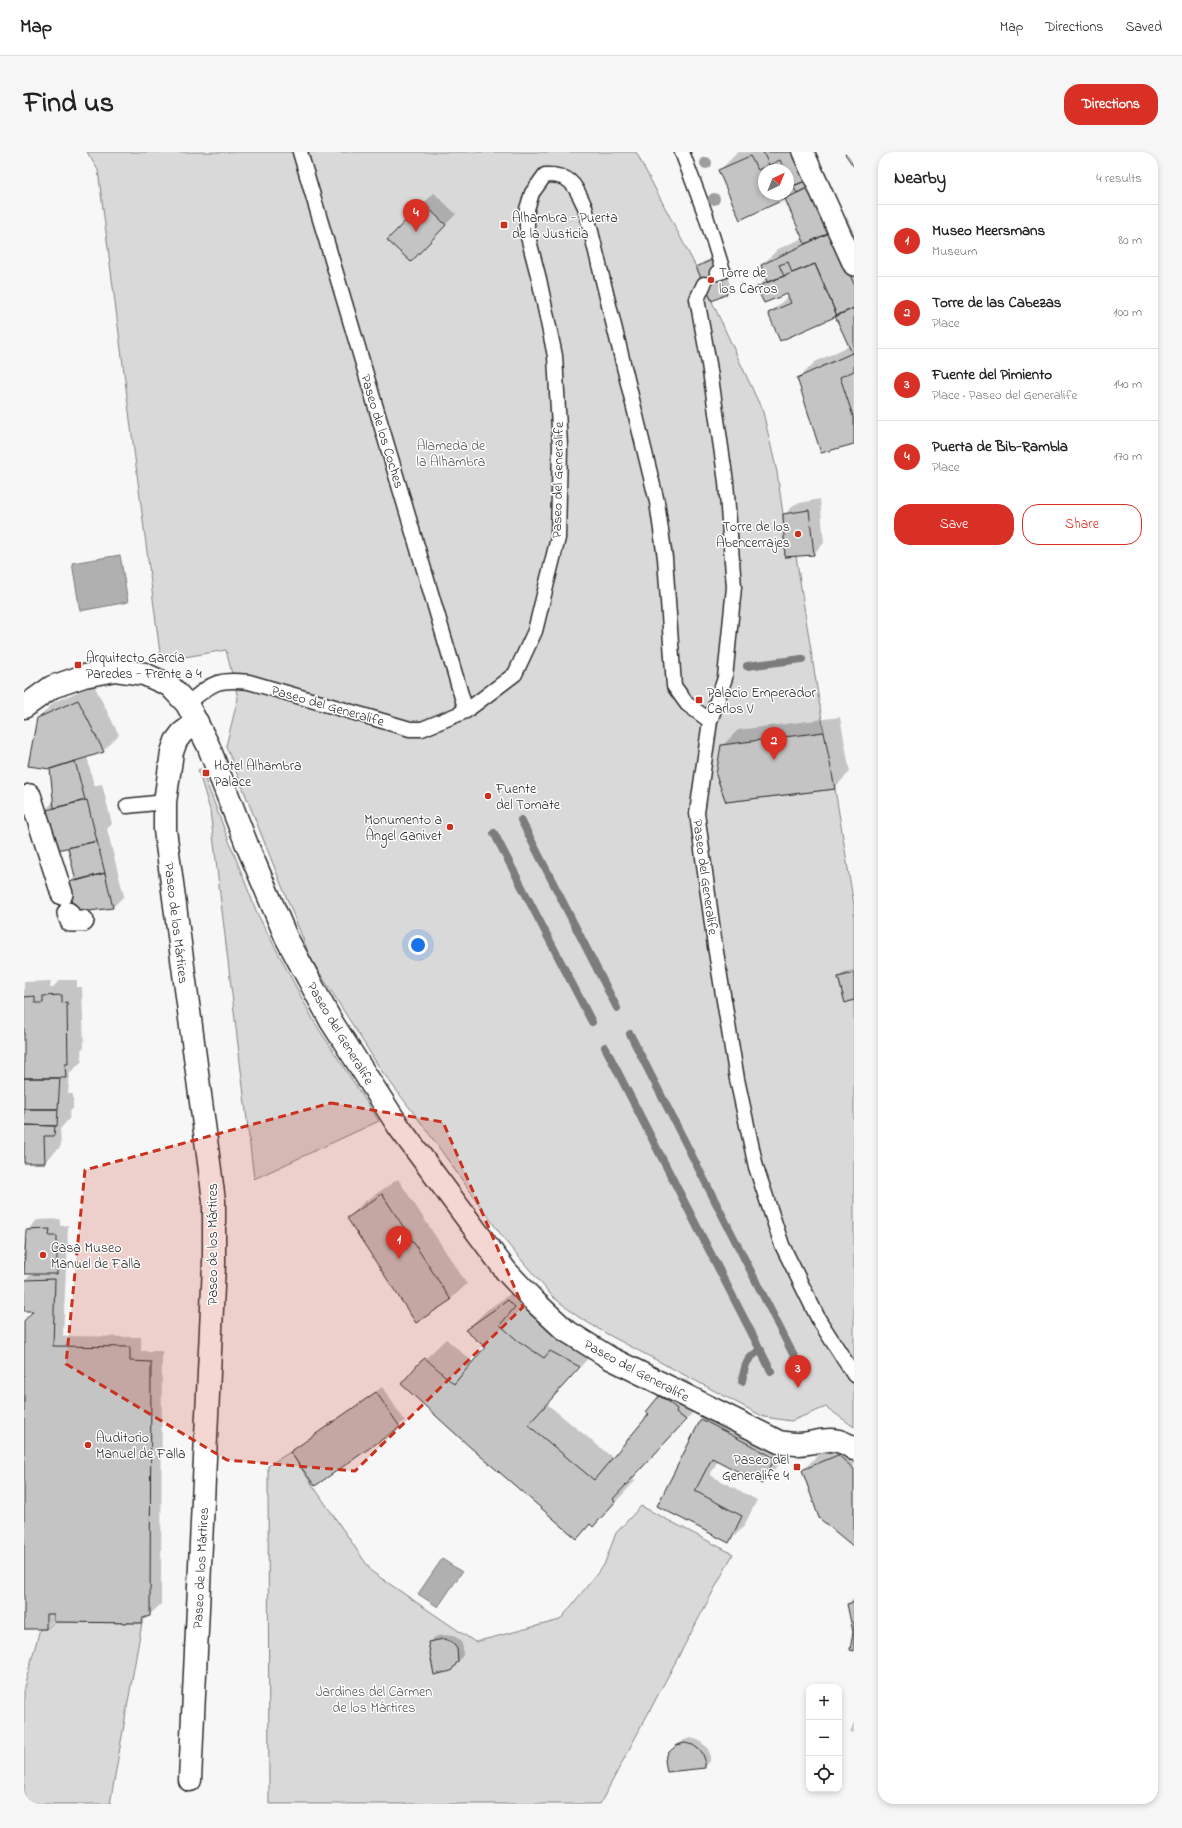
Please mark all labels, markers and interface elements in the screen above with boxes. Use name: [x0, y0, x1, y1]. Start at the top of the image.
text: Map: [20, 14, 52, 41]
text: Map: [1000, 17, 1023, 38]
text: Directions: [1045, 17, 1103, 38]
text: Saved: [1125, 17, 1162, 38]
text: Find us: [24, 84, 114, 125]
button: Directions: [1064, 84, 1158, 125]
north arrow: [758, 164, 794, 200]
text: Nearby: [894, 166, 946, 191]
text: 4 results: [1096, 169, 1142, 188]
pin: 4: [403, 199, 429, 232]
place label: Alhambra - Puerta de la Justicia: [512, 208, 618, 245]
marker: Alhambra - Puerta de la Justicia: [499, 220, 509, 230]
text: Museo Meersmans: [932, 220, 1045, 242]
text: 1: [905, 231, 909, 250]
text: 80 m: [1118, 231, 1142, 250]
text: Museum: [932, 242, 977, 261]
place label: Torre de los Carros: [719, 263, 778, 300]
marker: Torre de los Carros: [706, 275, 716, 285]
text: Torre de las Cabezas: [932, 292, 1061, 314]
text: 2: [904, 303, 910, 322]
text: 100 m: [1113, 303, 1142, 322]
text: Place: [932, 314, 960, 333]
text: Fuente del Pimiento: [932, 364, 1052, 386]
street label: Paseo de los Coches: [354, 372, 409, 491]
text: 3: [904, 375, 910, 394]
text: 140 m: [1114, 375, 1142, 394]
text: Place · Paseo del Generalife: [932, 386, 1077, 405]
street label: Paseo del Generalife: [547, 421, 570, 539]
park label: Alameda de la Alhambra: [417, 436, 486, 473]
text: Puerta de Bib-Rambla: [932, 436, 1068, 458]
text: 4: [904, 447, 910, 466]
text: 170 m: [1114, 447, 1142, 466]
text: Place: [932, 458, 960, 477]
button: Save: [894, 504, 1014, 545]
button: Share: [1022, 504, 1142, 545]
place label: Torre de los Abencerrajes: [716, 517, 790, 554]
marker: Torre de los Abencerrajes: [793, 529, 803, 539]
place label: Arquitecto García Paredes - Frente a 4: [86, 648, 202, 685]
marker: Arquitecto García Paredes - Frente a 4: [73, 660, 83, 670]
street label: Paseo del Generalife: [269, 680, 387, 733]
place label: Palacio Emperador Carlos V: [707, 683, 817, 720]
marker: Palacio Emperador Carlos V: [694, 695, 704, 705]
pin: 2: [761, 727, 787, 760]
place label: Hotel Alhambra Palace: [214, 756, 302, 793]
marker: Hotel Alhambra Palace: [201, 768, 211, 778]
place label: Fuente del Tomate: [495, 779, 561, 816]
marker: Fuente del Tomate: [483, 791, 493, 801]
place label: Monumento a Ángel Ganivet: [364, 810, 442, 848]
street label: Paseo del Generalife: [686, 818, 723, 937]
marker: Monumento a Ángel Ganivet: [445, 822, 455, 832]
street label: Paseo de los Mártires: [158, 861, 193, 985]
your location: [408, 935, 428, 955]
street label: Paseo del Generalife: [301, 978, 379, 1090]
street label: Paseo de los Mártires: [203, 1183, 224, 1305]
pin: 1: [386, 1226, 412, 1259]
place label: Casa Museo Manuel de Falla: [51, 1238, 141, 1275]
marker: Casa Museo Manuel de Falla: [38, 1250, 48, 1260]
street label: Paseo del Generalife: [580, 1335, 693, 1408]
pin: 3: [785, 1355, 811, 1388]
place label: Auditorio Manuel de Falla: [96, 1428, 186, 1465]
marker: Auditorio Manuel de Falla: [83, 1440, 93, 1450]
place label: Paseo del Generalife 4: [722, 1450, 789, 1487]
marker: Paseo del Generalife 4: [792, 1462, 802, 1472]
street label: Paseo de los Mártires: [188, 1507, 215, 1629]
park label: Jardines del Carmen de los Mártires: [316, 1682, 432, 1719]
map controls: [806, 1684, 842, 1792]
button: +: [806, 1684, 842, 1720]
button: −: [806, 1720, 842, 1756]
button: locate: [806, 1756, 842, 1792]

